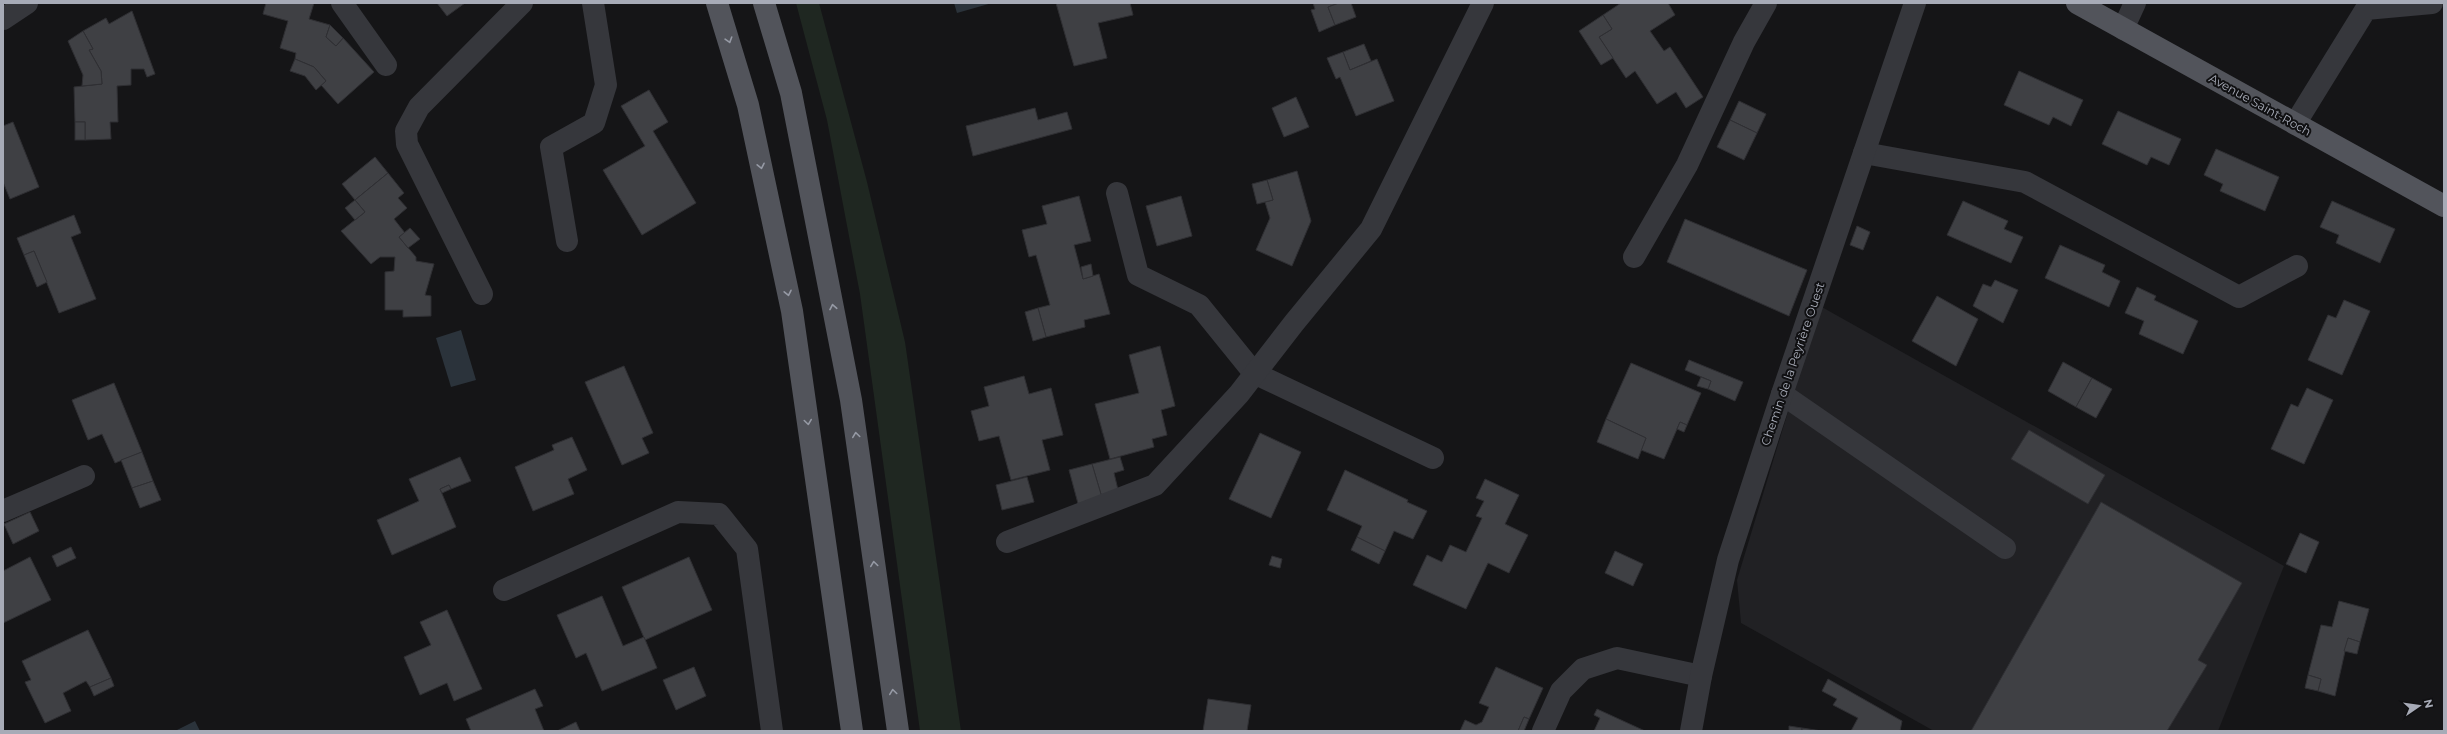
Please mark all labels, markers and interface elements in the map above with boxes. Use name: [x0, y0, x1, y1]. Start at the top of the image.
one-way arrow: [724, 37, 733, 44]
street label: Avenue Saint-Roch: [2207, 70, 2314, 139]
one-way arrow: [756, 163, 764, 169]
street label: Chemin de la Peyrière Ouest: [1758, 280, 1828, 447]
one-way arrow: [784, 290, 792, 296]
one-way arrow: [829, 304, 838, 310]
one-way arrow: [803, 419, 812, 425]
one-way arrow: [852, 432, 861, 438]
one-way arrow: [870, 561, 879, 567]
north arrow: [2399, 686, 2439, 726]
one-way arrow: [889, 689, 898, 695]
text: N: [2421, 698, 2437, 710]

